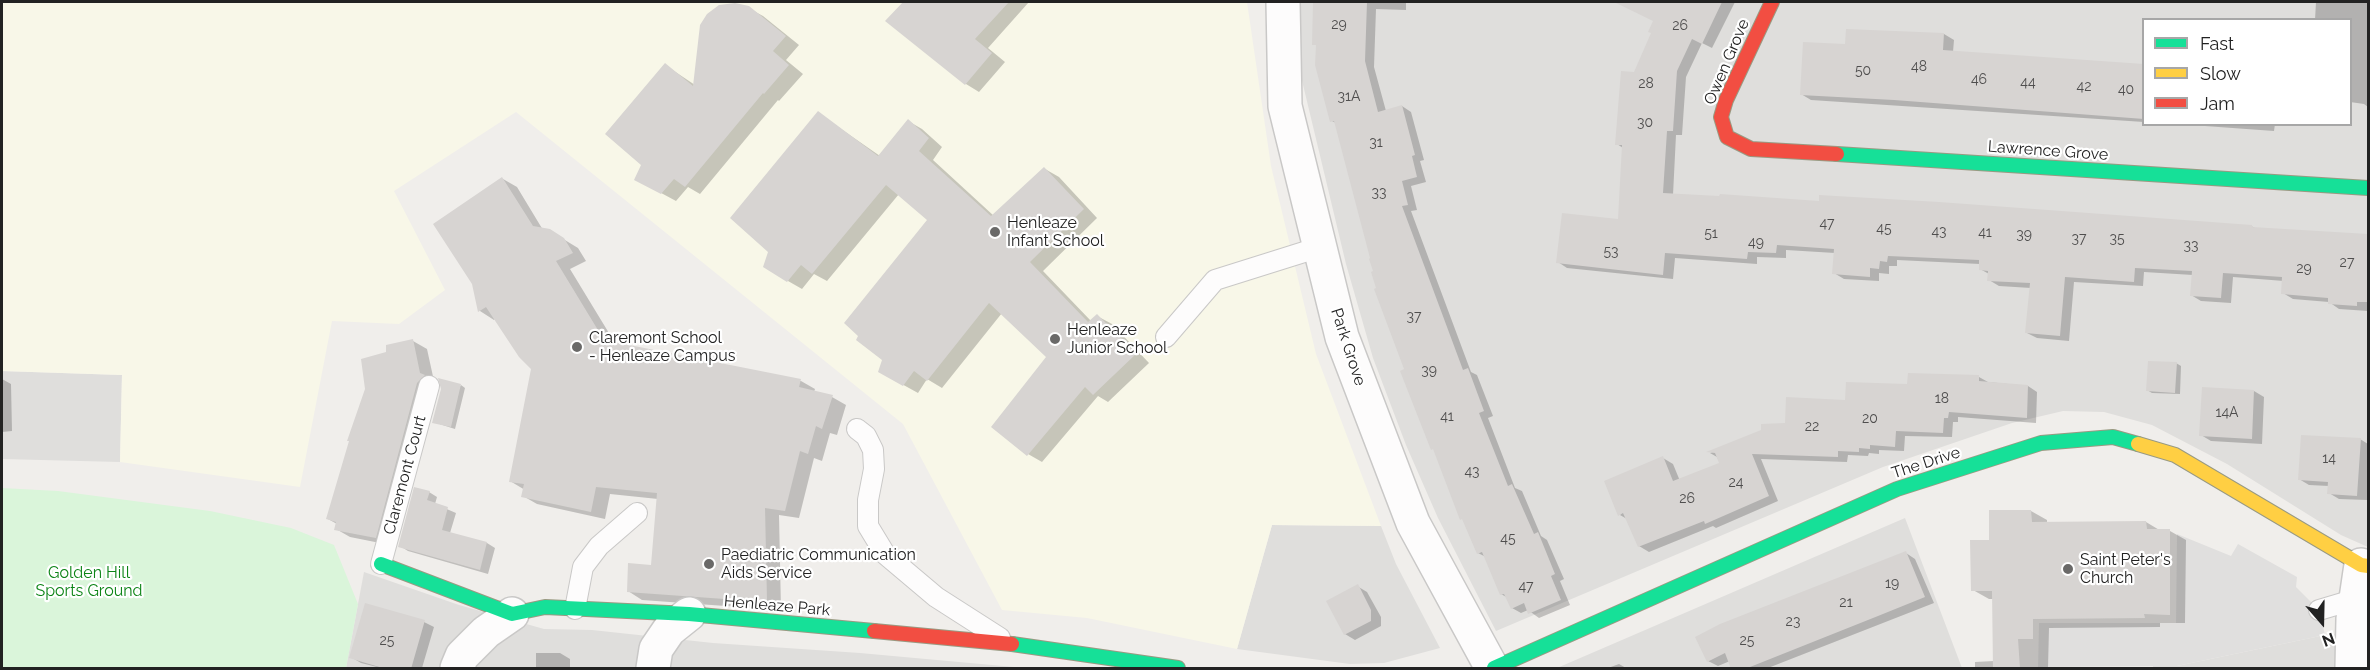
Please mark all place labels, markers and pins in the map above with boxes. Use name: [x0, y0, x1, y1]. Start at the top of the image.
place label: Henleaze Infant School: [1007, 213, 1104, 251]
marker: Henleaze Infant School: [988, 225, 1002, 239]
place label: Henleaze Junior School: [1067, 320, 1167, 358]
place label: Claremont School - Henleaze Campus: [589, 328, 735, 366]
marker: Henleaze Junior School: [1048, 332, 1062, 346]
marker: Claremont School - Henleaze Campus: [570, 340, 584, 354]
place label: Paediatric Communication Aids Service: [721, 545, 916, 583]
place label: Saint Peter's Church: [2080, 550, 2171, 588]
marker: Paediatric Communication Aids Service: [702, 557, 716, 571]
marker: Saint Peter's Church: [2061, 562, 2075, 576]

